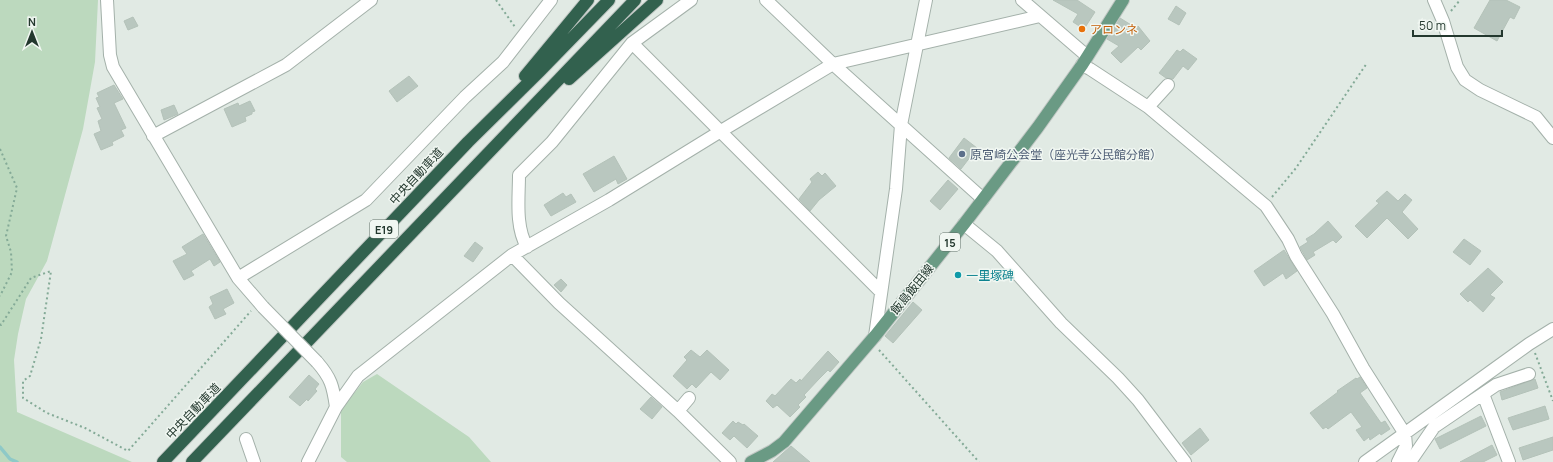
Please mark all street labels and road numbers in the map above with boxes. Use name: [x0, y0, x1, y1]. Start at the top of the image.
street label: 中央自動車道: [385, 144, 447, 208]
road number: E19: [370, 220, 398, 238]
road number: 15: [940, 233, 960, 251]
street label: 飯島飯田線: [887, 260, 937, 318]
street label: 中央自動車道: [162, 379, 224, 443]

